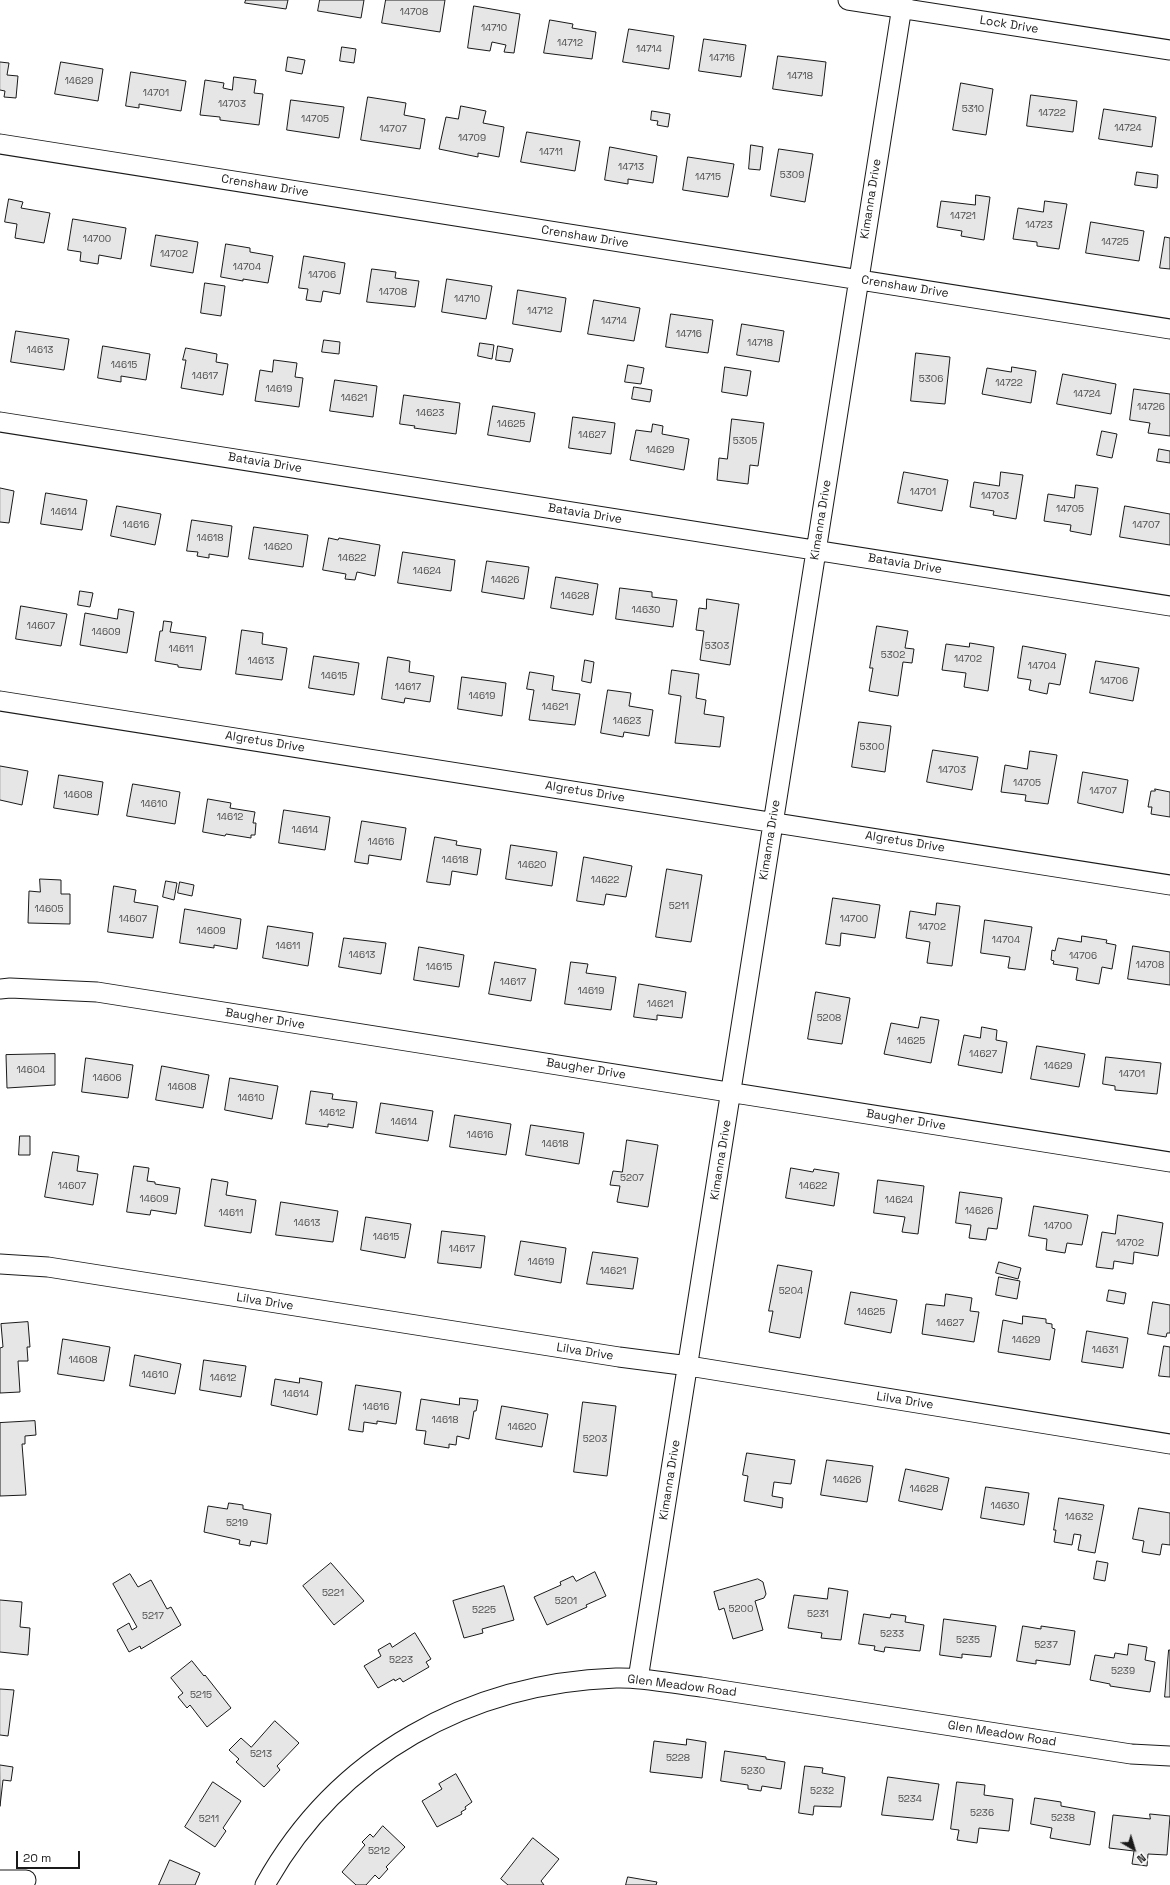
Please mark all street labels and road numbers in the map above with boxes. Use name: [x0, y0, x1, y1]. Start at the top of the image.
street label: Lock Drive: [979, 13, 1039, 37]
street label: Kimanna Drive: [858, 158, 884, 240]
street label: Crenshaw Drive: [220, 172, 310, 200]
street label: Crenshaw Drive: [540, 223, 630, 251]
street label: Crenshaw Drive: [860, 273, 950, 301]
street label: Batavia Drive: [227, 450, 303, 476]
street label: Kimanna Drive: [808, 479, 834, 561]
street label: Batavia Drive: [547, 501, 623, 527]
street label: Batavia Drive: [867, 551, 943, 577]
street label: Algretus Drive: [224, 729, 306, 755]
street label: Algretus Drive: [544, 779, 626, 805]
street label: Kimanna Drive: [757, 799, 783, 881]
street label: Algretus Drive: [864, 829, 946, 855]
street label: Baugher Drive: [224, 1006, 306, 1032]
street label: Baugher Drive: [545, 1056, 627, 1082]
street label: Baugher Drive: [865, 1107, 947, 1133]
street label: Kimanna Drive: [708, 1119, 734, 1201]
street label: Lilva Drive: [236, 1290, 294, 1314]
street label: Lilva Drive: [556, 1340, 614, 1364]
street label: Lilva Drive: [876, 1389, 934, 1413]
street label: Kimanna Drive: [657, 1439, 683, 1521]
street label: Glen Meadow Road: [627, 1672, 737, 1700]
street label: Glen Meadow Road: [947, 1718, 1057, 1750]

